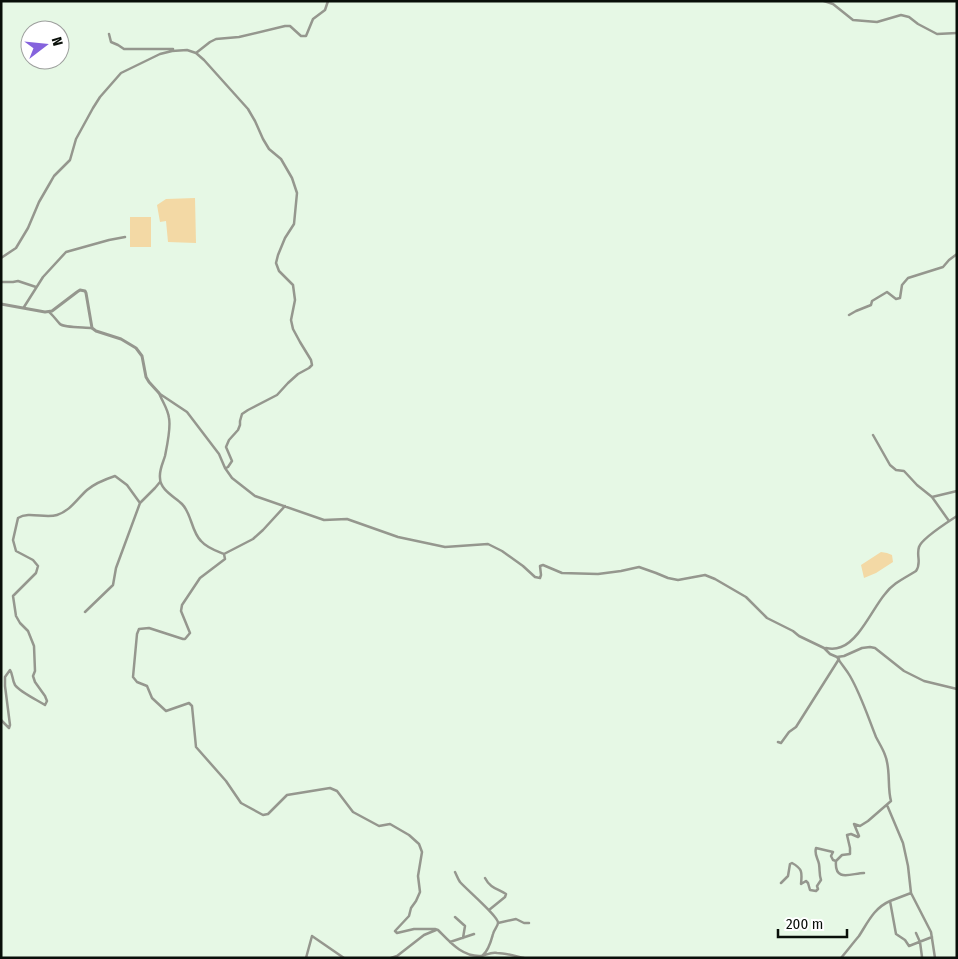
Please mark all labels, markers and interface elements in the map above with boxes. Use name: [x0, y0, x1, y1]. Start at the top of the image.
north arrow: [20, 20, 70, 70]
text: N: [48, 35, 66, 48]
scale bar: [778, 906, 847, 938]
text: 200 m: [786, 915, 823, 933]

